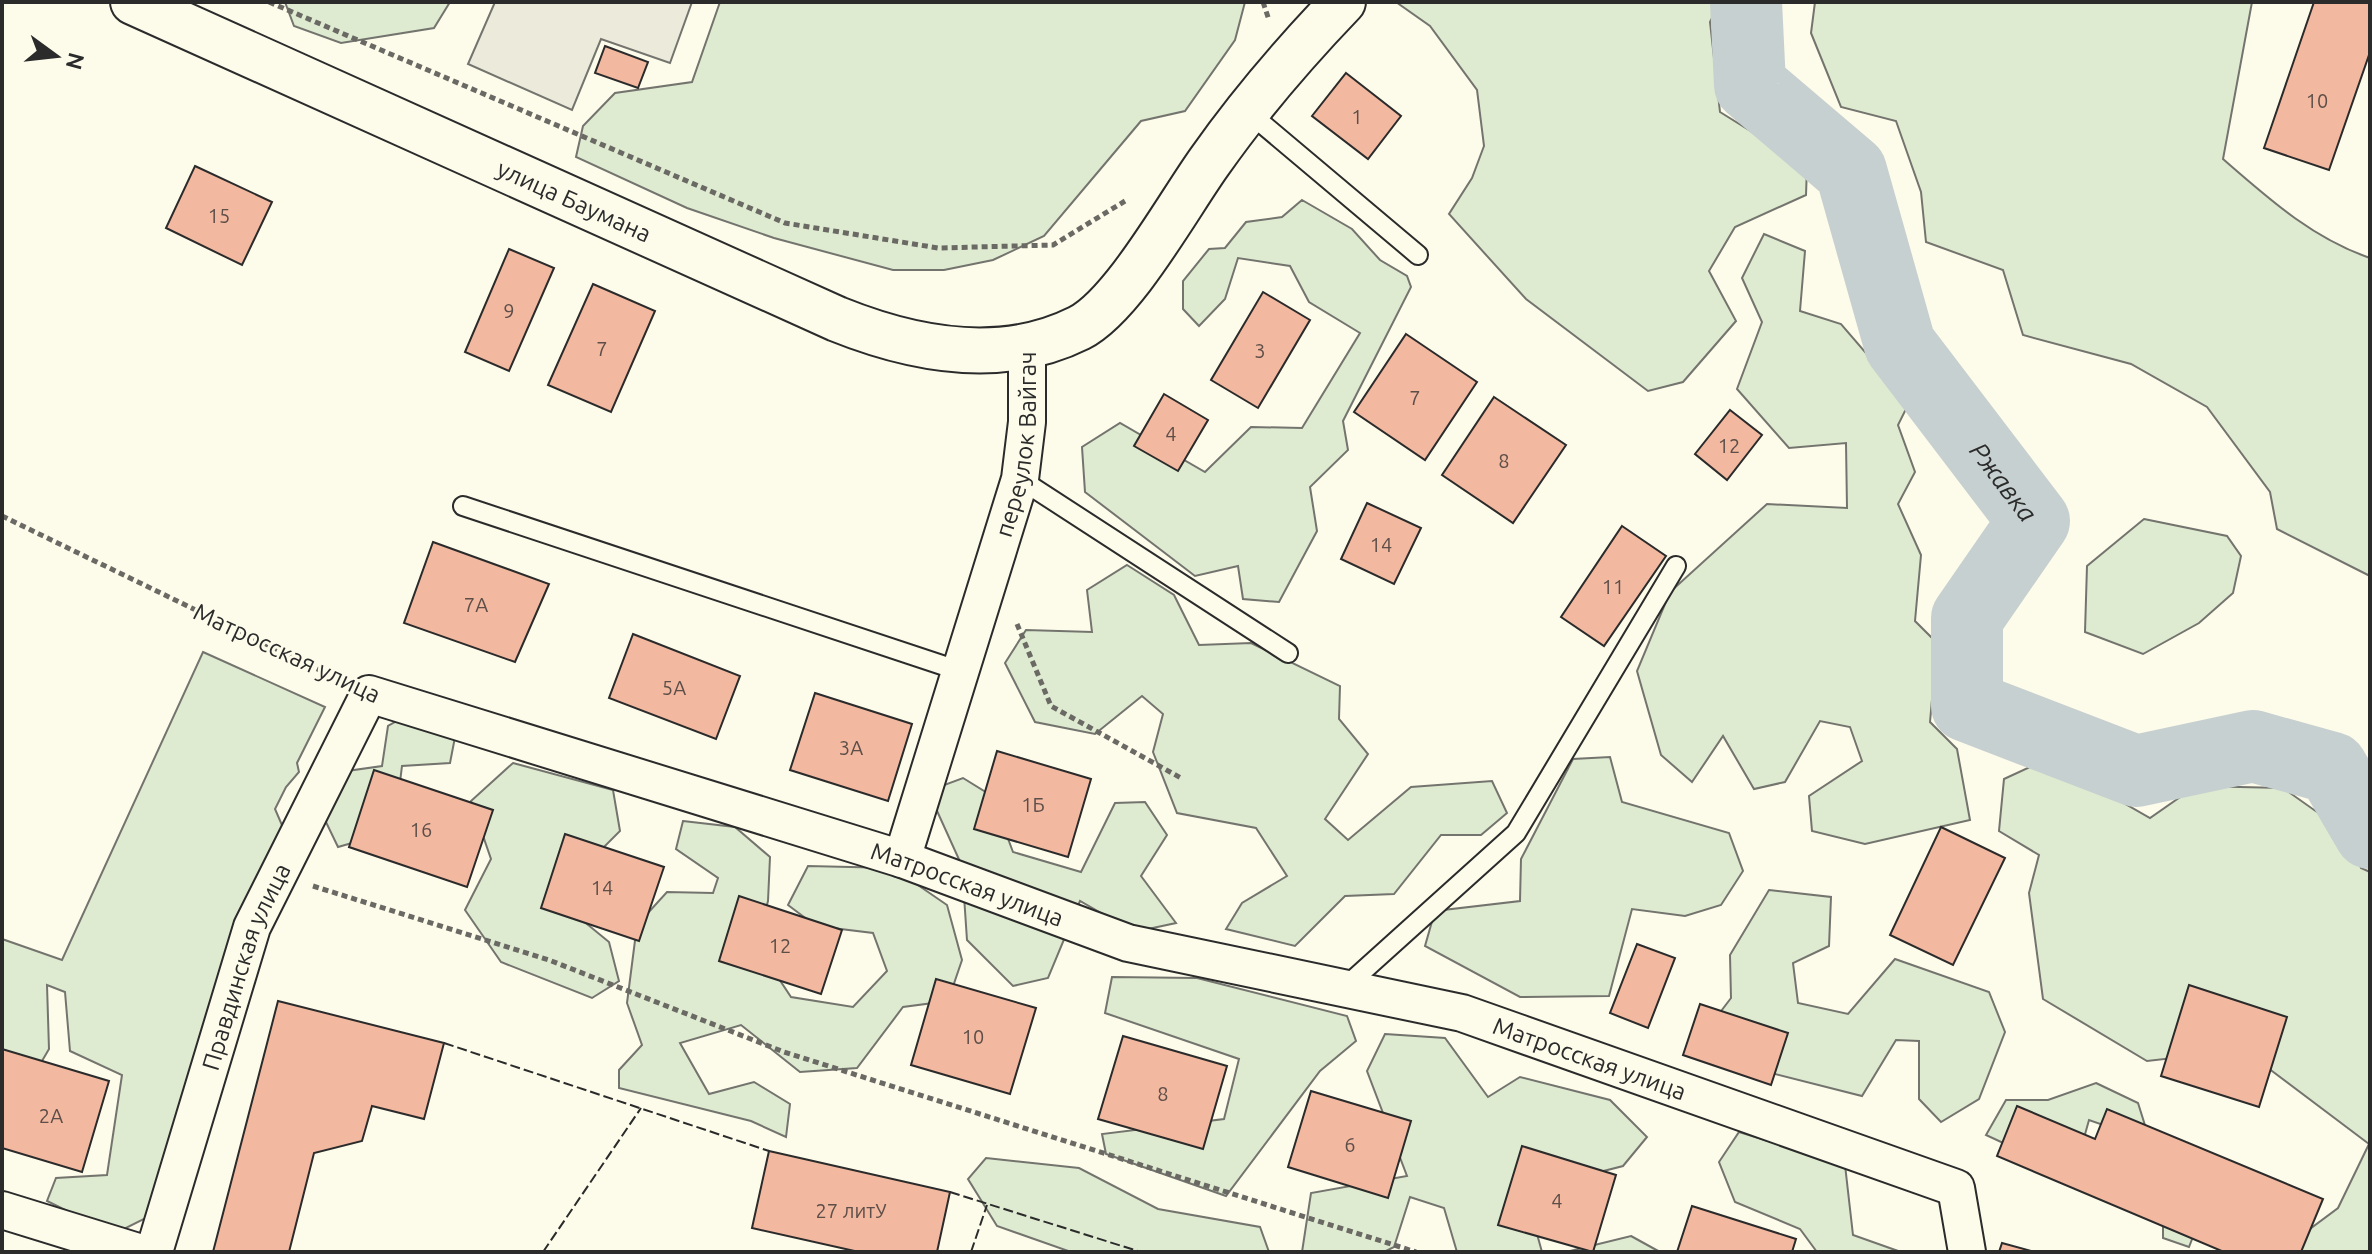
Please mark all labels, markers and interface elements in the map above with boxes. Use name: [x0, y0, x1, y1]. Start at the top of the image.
north arrow: [16, 16, 96, 96]
text: N: [62, 50, 90, 72]
house number: 10: [2306, 89, 2328, 112]
house number: 1: [1351, 105, 1363, 128]
street label: улица Баумана: [493, 154, 656, 247]
house number: 15: [208, 204, 230, 227]
house number: 9: [503, 299, 515, 322]
house number: 7: [596, 337, 608, 360]
house number: 3: [1254, 339, 1266, 362]
street label: переулок Вайгач: [989, 351, 1041, 540]
house number: 7: [1409, 386, 1421, 409]
house number: 4: [1165, 422, 1177, 445]
house number: 12: [1718, 434, 1740, 457]
water label: Ржавка: [1965, 436, 2043, 527]
house number: 8: [1498, 449, 1510, 472]
house number: 14: [1370, 533, 1392, 556]
house number: 11: [1602, 575, 1624, 598]
house number: 7А: [464, 593, 488, 616]
street label: Матросская улица: [189, 598, 385, 708]
house number: 5А: [662, 676, 686, 699]
house number: 3А: [839, 736, 863, 759]
house number: 1Б: [1021, 793, 1045, 816]
house number: 16: [410, 818, 432, 841]
street label: Матросская улица: [868, 837, 1067, 931]
street label: Правдинская улица: [196, 859, 295, 1073]
house number: 14: [591, 876, 613, 899]
house number: 12: [769, 934, 791, 957]
street label: Матросская улица: [1489, 1012, 1690, 1105]
house number: 10: [962, 1025, 984, 1048]
house number: 8: [1157, 1082, 1169, 1105]
house number: 2А: [39, 1104, 63, 1127]
house number: 6: [1344, 1133, 1356, 1156]
house number: 4: [1551, 1189, 1563, 1212]
house number: 27 литУ: [816, 1199, 887, 1222]

